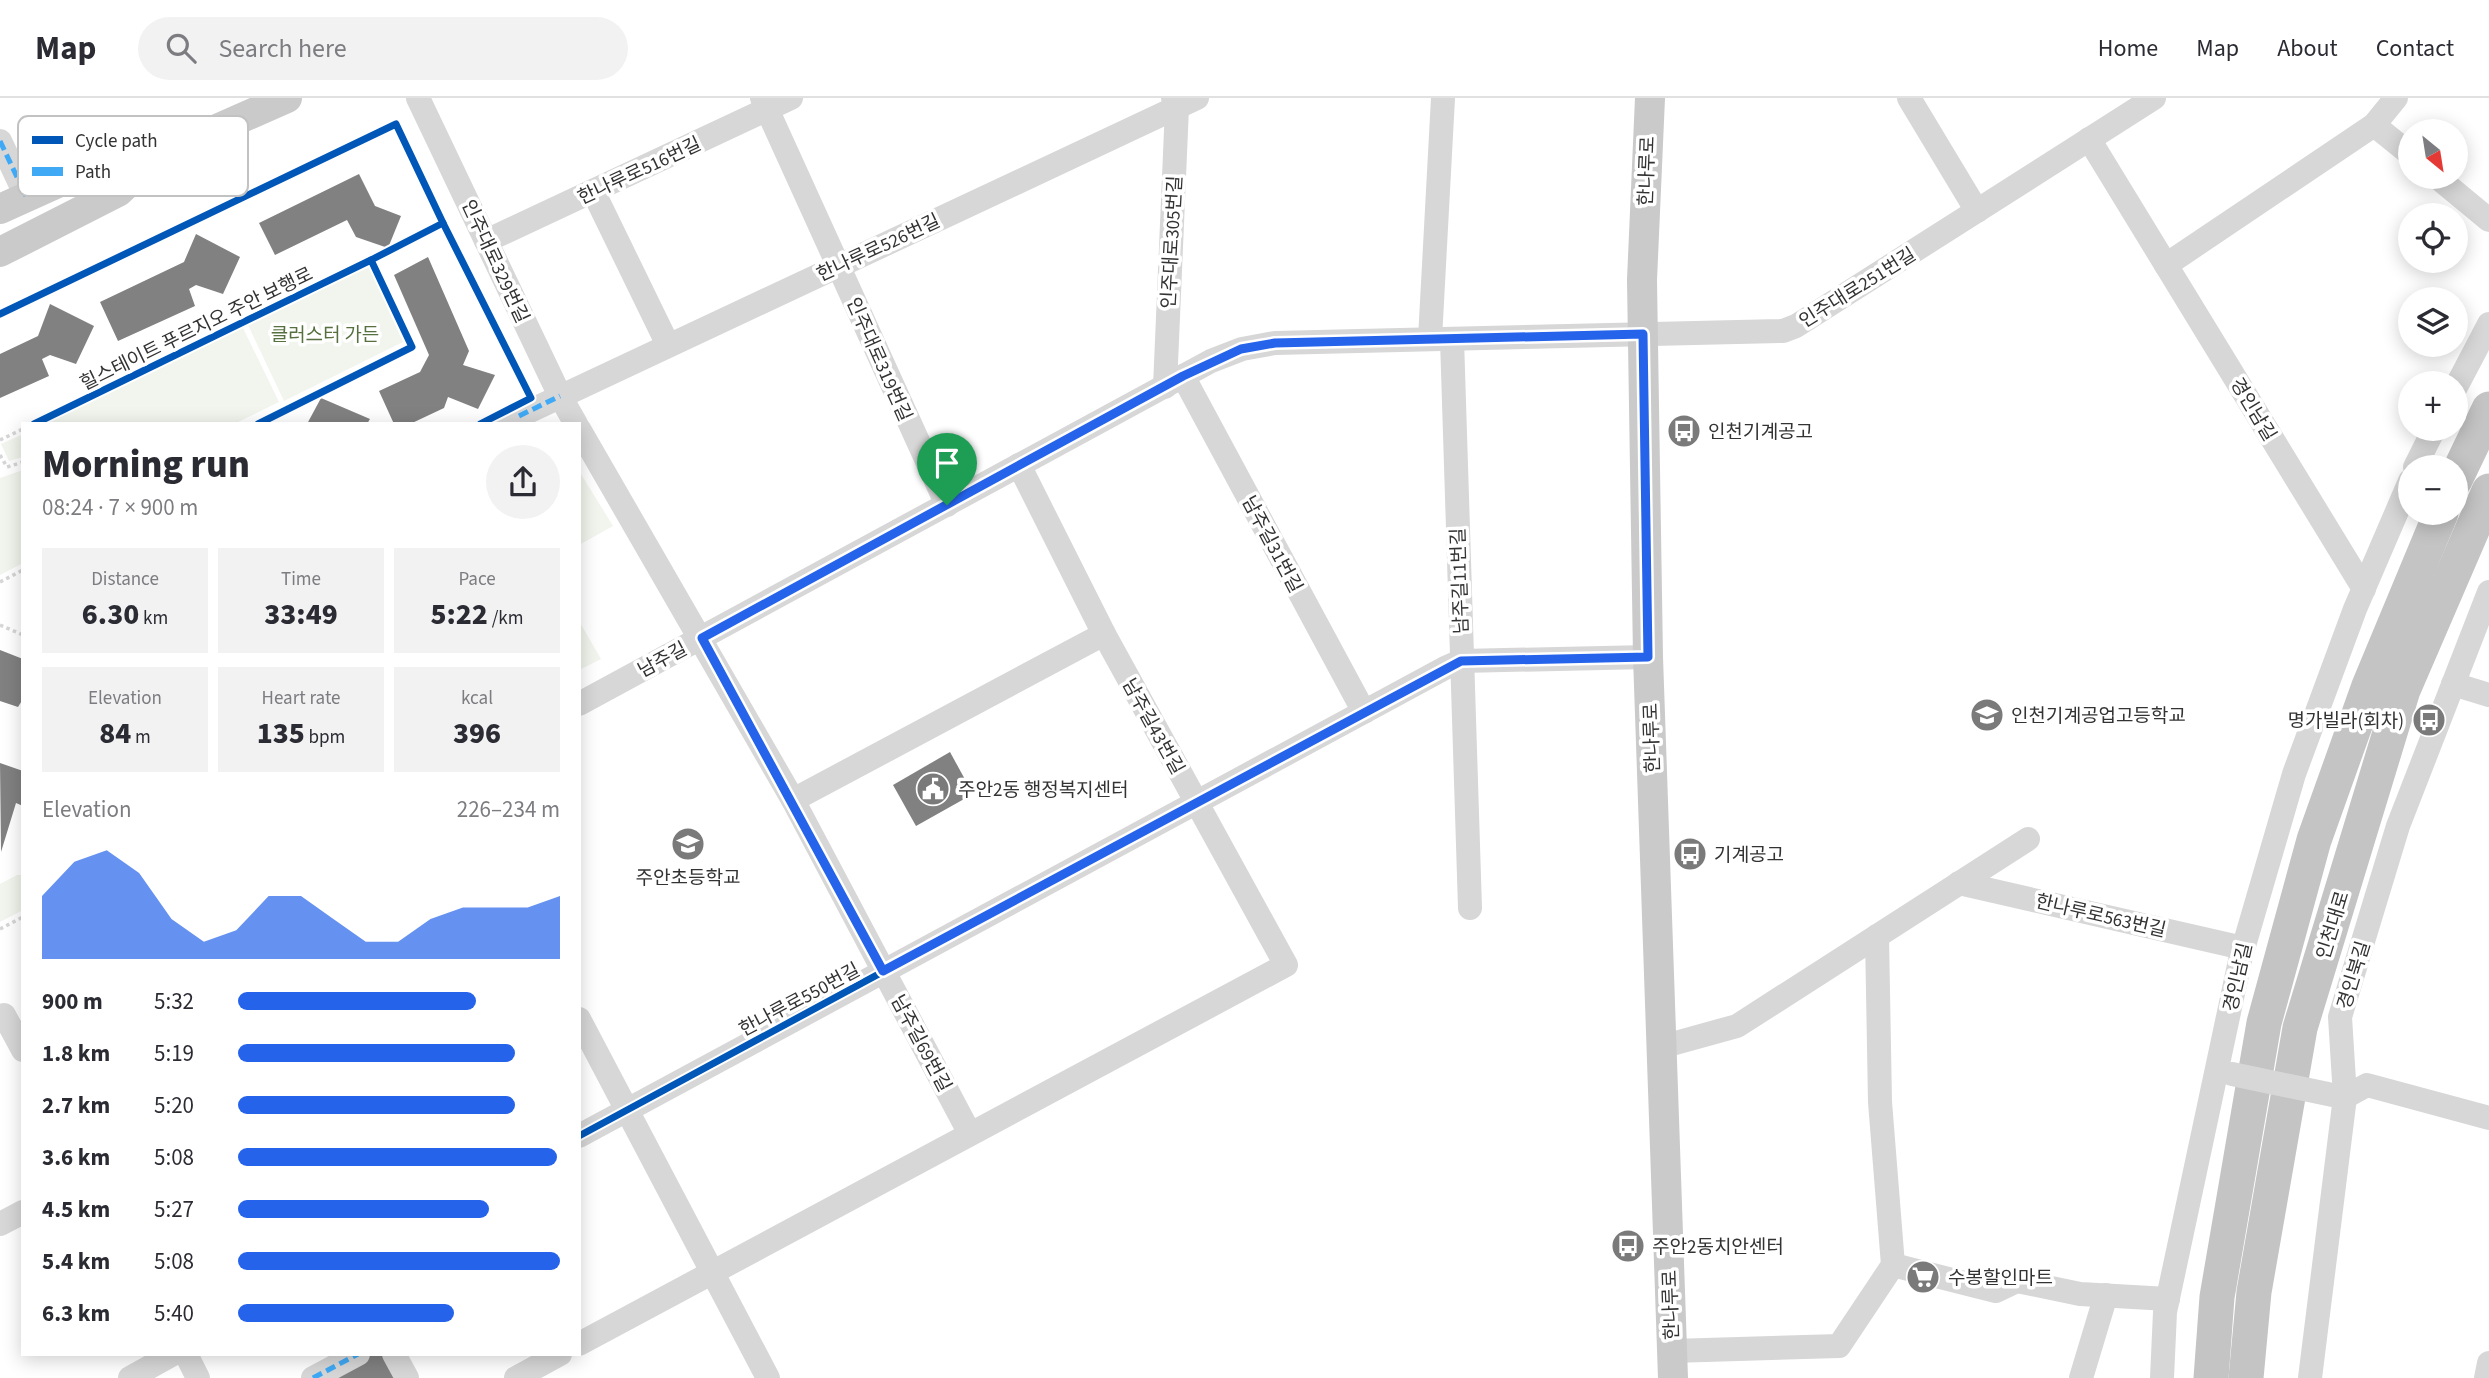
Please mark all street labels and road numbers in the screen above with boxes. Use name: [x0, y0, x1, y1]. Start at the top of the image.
street label: 한나루로516번길: [574, 131, 706, 212]
street label: 한나루로: [1633, 136, 1662, 206]
street label: 인주대로305번길: [1156, 175, 1189, 309]
street label: 인주대로329번길: [454, 196, 535, 328]
street label: 한나루로526번길: [813, 208, 945, 289]
street label: 인주대로251번길: [1794, 242, 1921, 335]
street label: 힐스테이트 푸르지오 주안 보행로: [76, 261, 318, 398]
street label: 인주대로319번길: [839, 293, 918, 426]
street label: 경인남길: [2223, 373, 2282, 447]
street label: 남주길31번길: [1235, 491, 1309, 598]
street label: 남주길11번길: [1445, 527, 1476, 635]
street label: 남주길: [633, 636, 692, 685]
street label: 남주길43번길: [1115, 674, 1190, 780]
street label: 한나루로: [1638, 703, 1667, 773]
street label: 한나루로563번길: [2033, 888, 2169, 945]
street label: 인천대로: [2310, 888, 2357, 963]
street label: 경인북길: [2331, 938, 2378, 1013]
street label: 경인남길: [2217, 940, 2259, 1014]
street label: 한나루로550번길: [735, 957, 865, 1044]
street label: 남주길69번길: [884, 990, 958, 1097]
street label: 한나루로: [1657, 1270, 1686, 1340]

